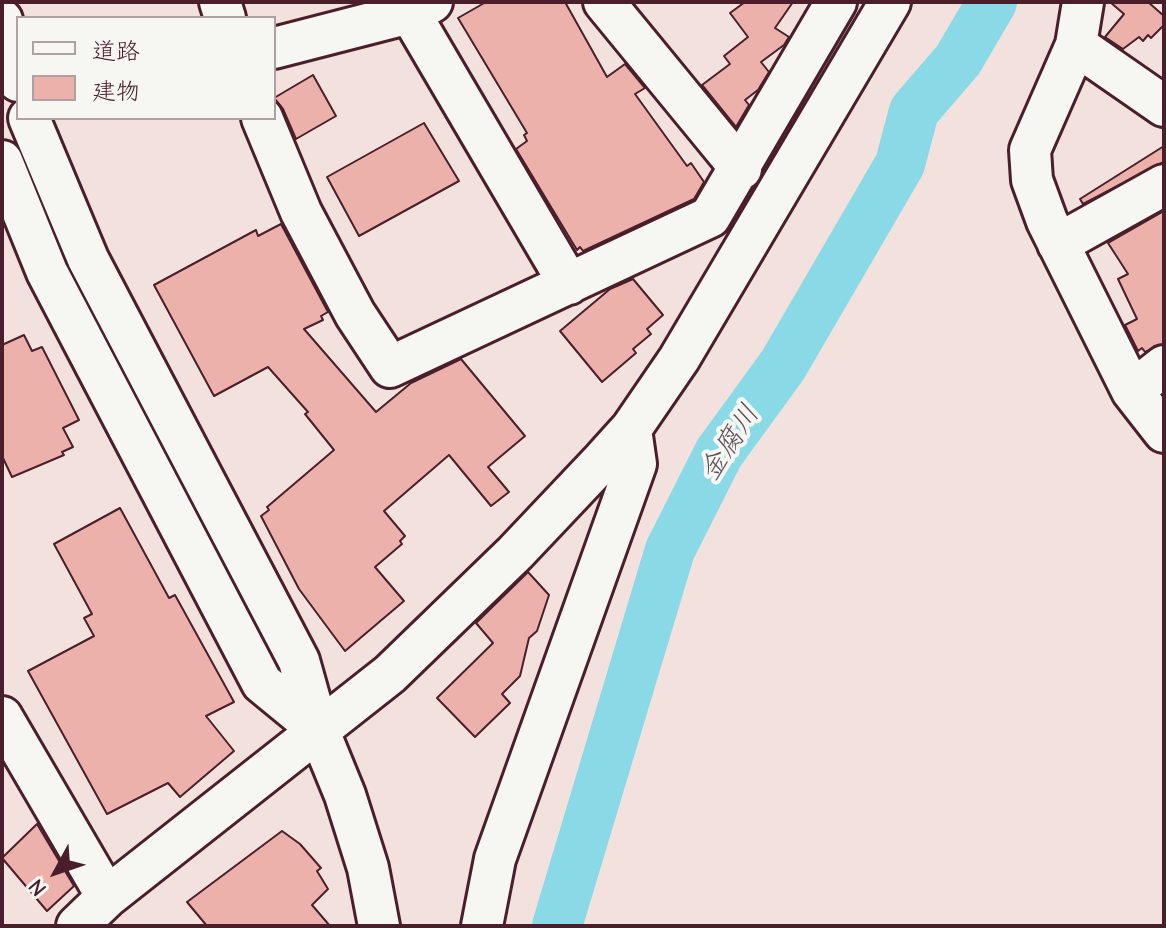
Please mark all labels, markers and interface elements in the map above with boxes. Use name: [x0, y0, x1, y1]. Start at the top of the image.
legend: [16, 16, 276, 120]
text: 道路: [92, 37, 140, 65]
text: 建物: [92, 77, 140, 105]
water label: 金腐川: [693, 399, 767, 487]
north arrow: [16, 832, 96, 912]
text: N: [23, 874, 52, 901]

